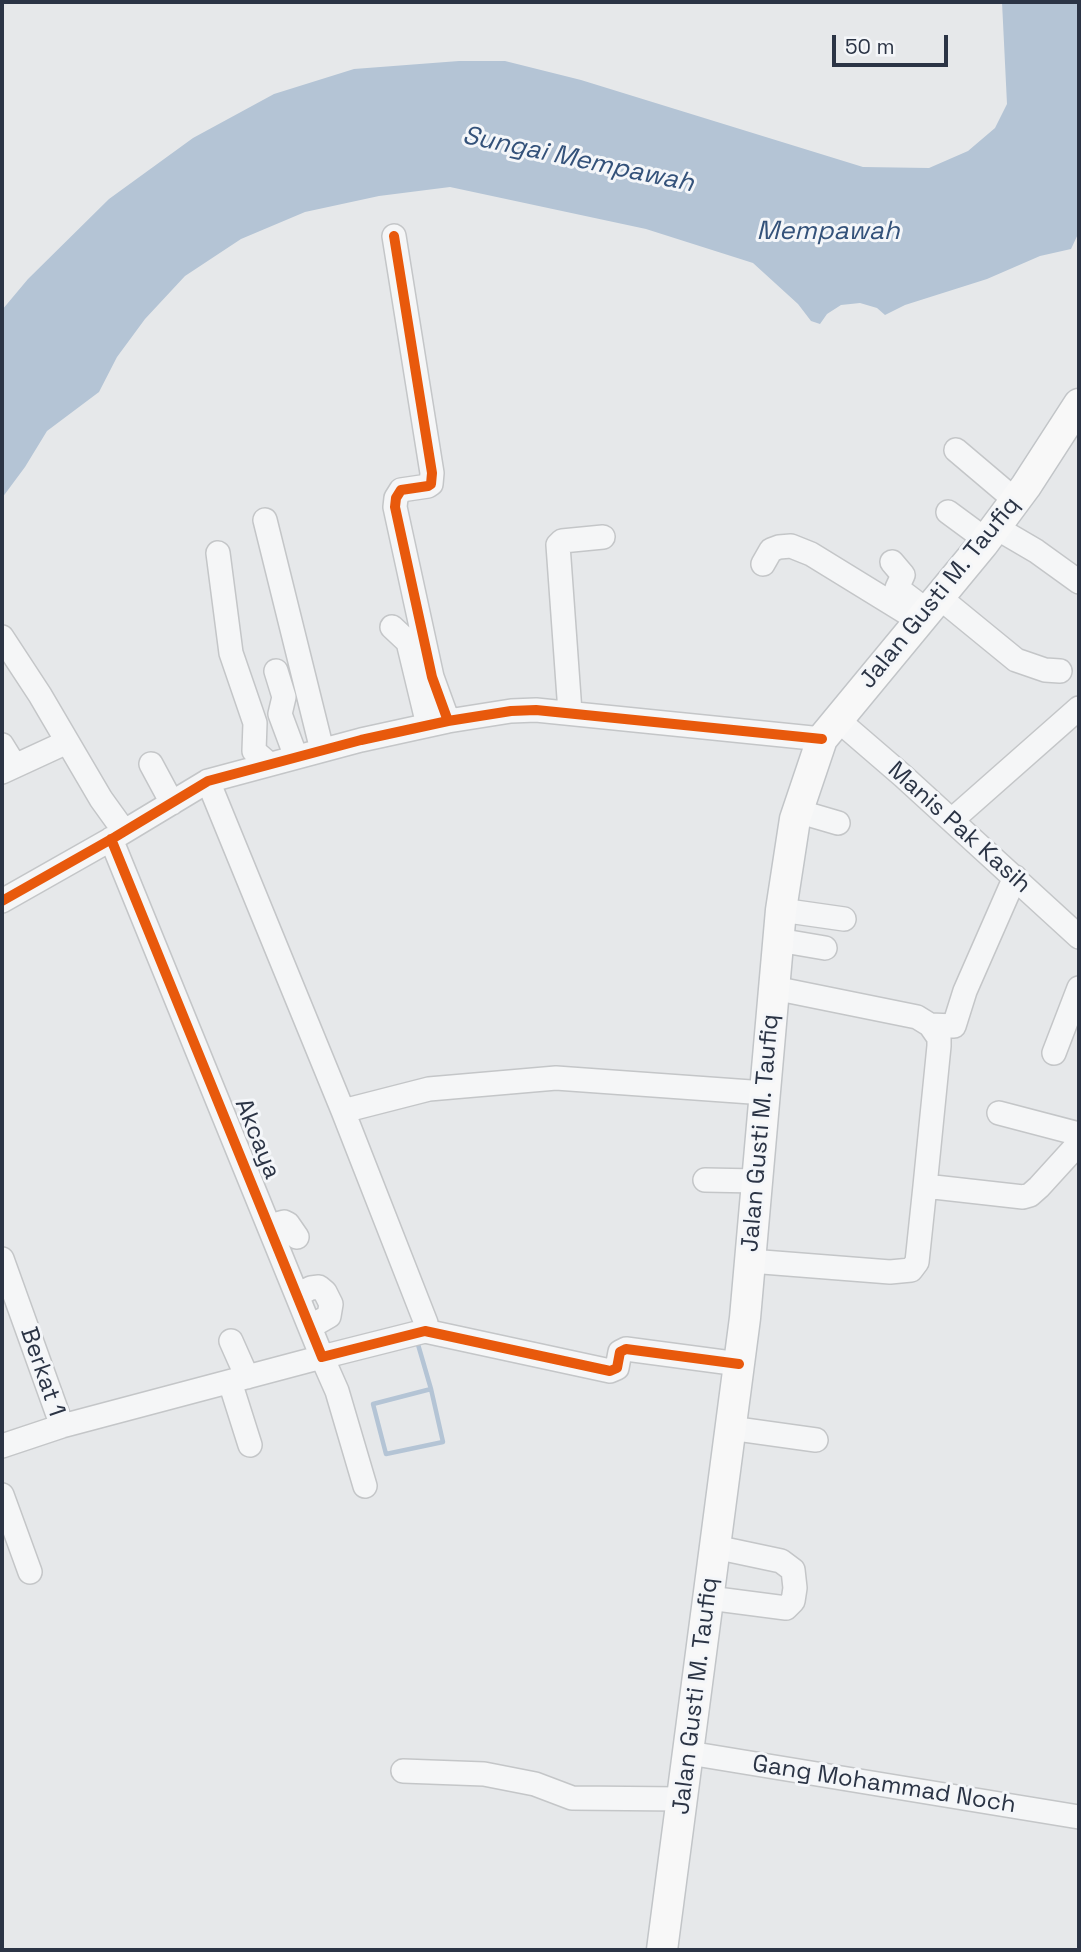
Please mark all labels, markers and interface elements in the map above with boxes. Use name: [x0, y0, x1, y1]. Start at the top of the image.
scale bar: [836, 21, 951, 65]
text: 50 m: [845, 33, 895, 60]
water label: Sungai Mempawah: [460, 120, 696, 200]
water label: Mempawah: [756, 216, 900, 248]
street label: Jalan Gusti M. Taufiq: [854, 491, 1026, 695]
street label: Manis Pak Kasih: [882, 756, 1036, 900]
street label: Jalan Gusti M. Taufiq: [736, 1013, 786, 1253]
street label: Akcaya: [228, 1095, 286, 1183]
street label: Berkat 1: [13, 1324, 71, 1420]
street label: Jalan Gusti M. Taufiq: [667, 1576, 725, 1816]
street label: Gang Mohammad Noch: [750, 1750, 1018, 1820]

